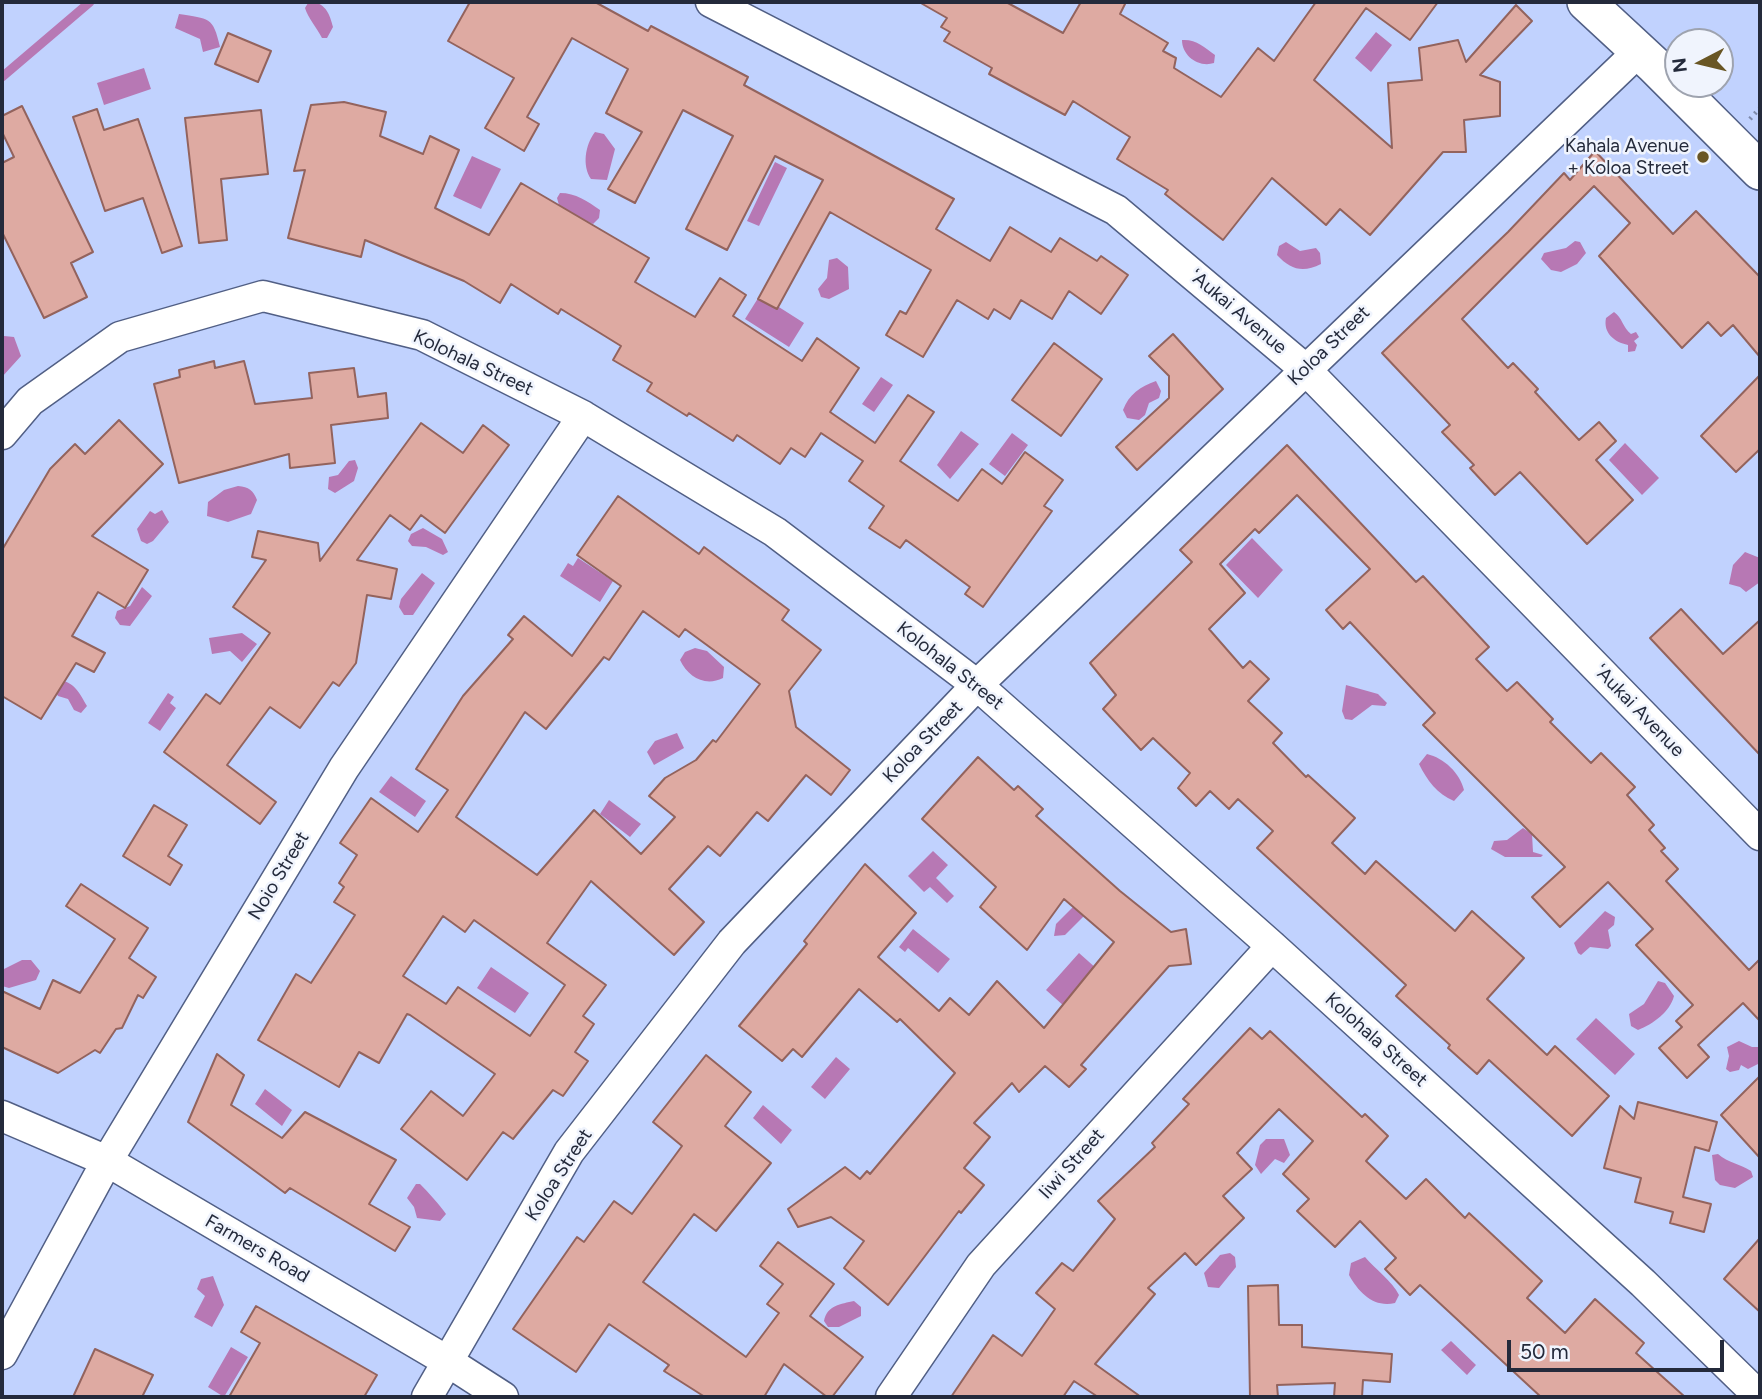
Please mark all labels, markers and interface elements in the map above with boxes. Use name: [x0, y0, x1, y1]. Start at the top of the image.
north arrow: [1664, 28, 1734, 98]
text: N: [1667, 57, 1692, 74]
place label: Kahala Avenue + Koloa Street: [1565, 135, 1689, 179]
marker: Kahala Avenue + Koloa Street: [1695, 149, 1711, 165]
street label: ʻAukai Avenue: [1185, 265, 1291, 359]
street label: Koloa Street: [1283, 301, 1375, 391]
street label: Kolohala Street: [409, 325, 537, 401]
street label: Kolohala Street: [892, 617, 1008, 715]
street label: ʻAukai Avenue: [1589, 660, 1689, 762]
street label: Koloa Street: [878, 696, 968, 788]
street label: Noio Street: [244, 828, 314, 924]
street label: Kolohala Street: [1320, 988, 1432, 1092]
street label: Iiwi Street: [1035, 1124, 1109, 1204]
street label: Koloa Street: [521, 1125, 597, 1225]
street label: Farmers Road: [201, 1210, 313, 1288]
scale bar: [1510, 1326, 1727, 1370]
text: 50 m: [1520, 1339, 1569, 1364]

